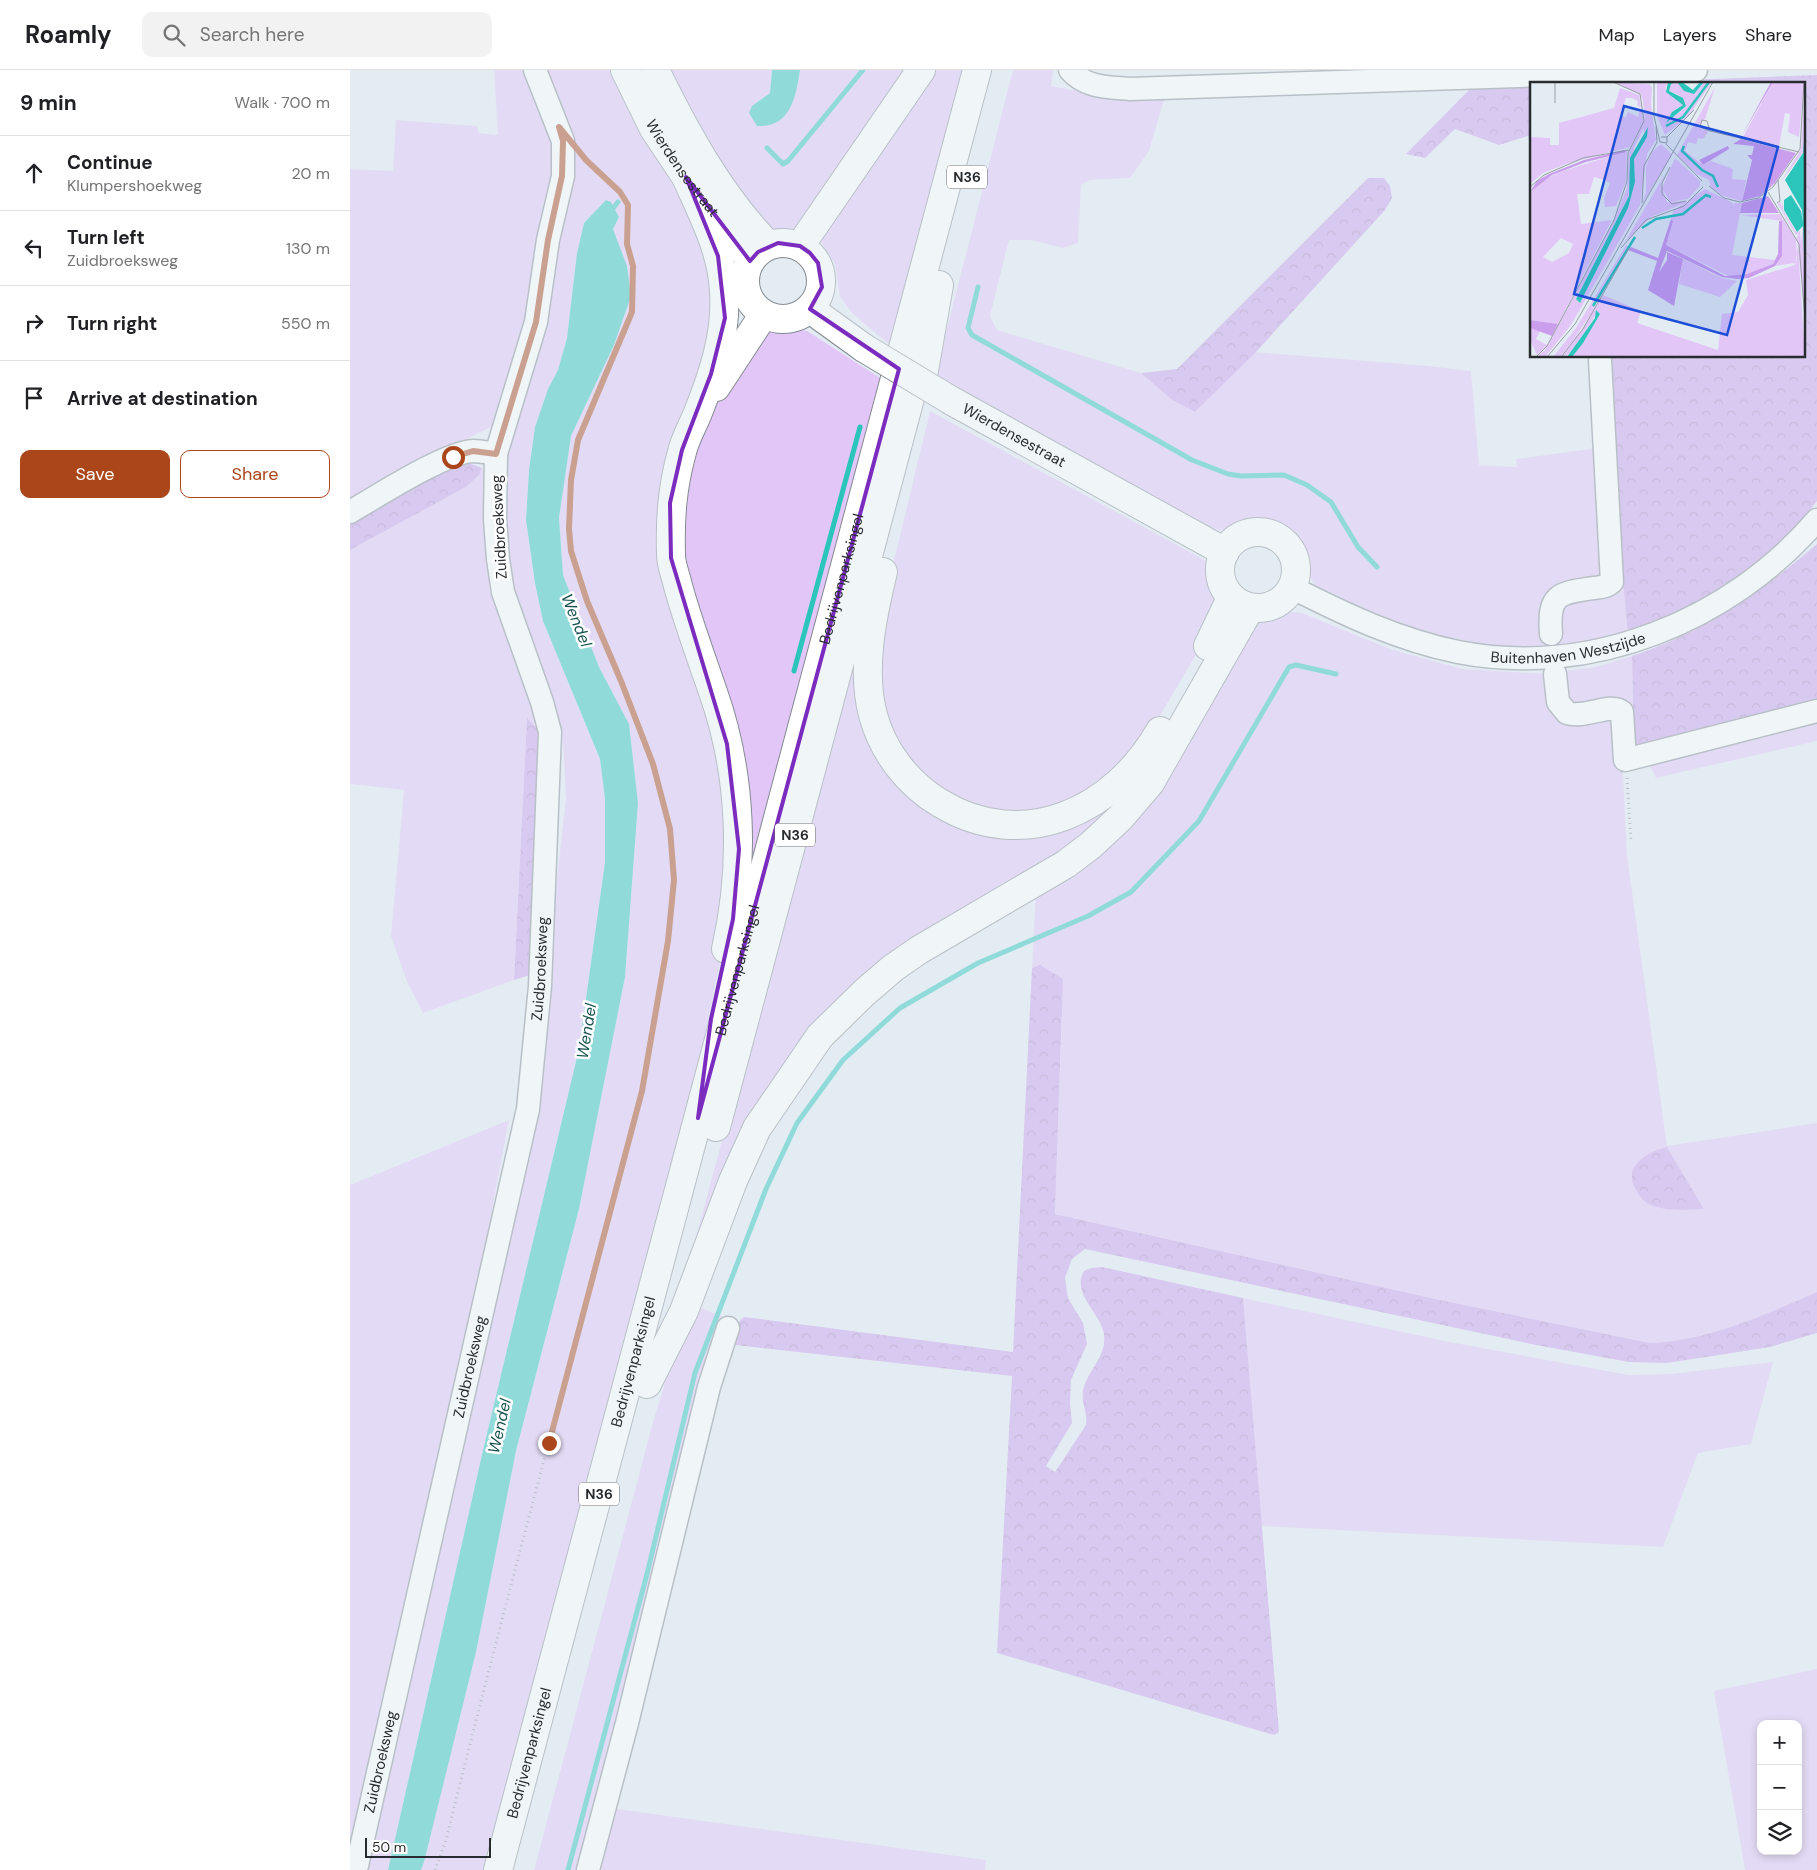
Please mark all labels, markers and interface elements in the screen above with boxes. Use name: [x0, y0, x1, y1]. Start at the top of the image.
search box: [142, 12, 492, 57]
text: Roamly: [25, 19, 112, 50]
icon: search: [160, 21, 188, 49]
text: Search here: [200, 22, 304, 47]
text: Map: [1599, 23, 1635, 47]
text: Layers: [1663, 23, 1717, 47]
text: Share: [1745, 23, 1792, 47]
inset map: [1530, 82, 1804, 358]
text: 9 min: [20, 89, 77, 117]
text: Walk · 700 m: [235, 92, 330, 113]
street label: Wierdensestraat: [641, 116, 724, 221]
text: Continue: [67, 150, 153, 175]
icon: ahead: [20, 159, 48, 187]
text: 20 m: [291, 163, 330, 184]
road number: N36: [947, 165, 987, 188]
text: Klumpershoekweg: [67, 175, 202, 196]
text: Turn left: [67, 225, 145, 250]
icon: left: [20, 234, 48, 262]
text: 130 m: [286, 238, 330, 259]
text: Zuidbroeksweg: [67, 250, 178, 271]
icon: right: [20, 309, 48, 337]
text: Turn right: [67, 311, 157, 336]
text: 550 m: [281, 313, 330, 334]
icon: arrive: [20, 384, 48, 412]
text: Arrive at destination: [67, 386, 258, 411]
street label: Wierdensestraat: [959, 399, 1069, 472]
route start: [442, 446, 465, 469]
button: Save: [20, 450, 170, 498]
button: Share: [180, 450, 330, 498]
street label: Zuidbroeksweg: [486, 474, 512, 580]
street label: Bedrijvenparksingel: [815, 511, 869, 646]
water label: Wendel: [556, 590, 597, 650]
street label: Buitenhaven Westzijde: [1490, 628, 1648, 668]
road number: N36: [775, 824, 815, 846]
street label: Bedrijvenparksingel: [710, 903, 764, 1038]
street label: Zuidbroeksweg: [527, 916, 553, 1022]
water label: Wendel: [572, 1002, 601, 1060]
street label: Bedrijvenparksingel: [606, 1294, 660, 1429]
street label: Zuidbroeksweg: [449, 1314, 491, 1420]
water label: Wendel: [483, 1396, 516, 1456]
route end: [538, 1432, 561, 1455]
road number: N36: [579, 1482, 619, 1506]
street label: Bedrijvenparksingel: [502, 1686, 556, 1821]
street label: Zuidbroeksweg: [359, 1709, 402, 1815]
map controls: [1757, 1720, 1802, 1855]
button: +: [1757, 1720, 1802, 1765]
button: −: [1757, 1765, 1802, 1810]
button: layers: [1757, 1810, 1802, 1855]
scale bar: [365, 1835, 491, 1858]
text: 50 m: [372, 1838, 406, 1856]

